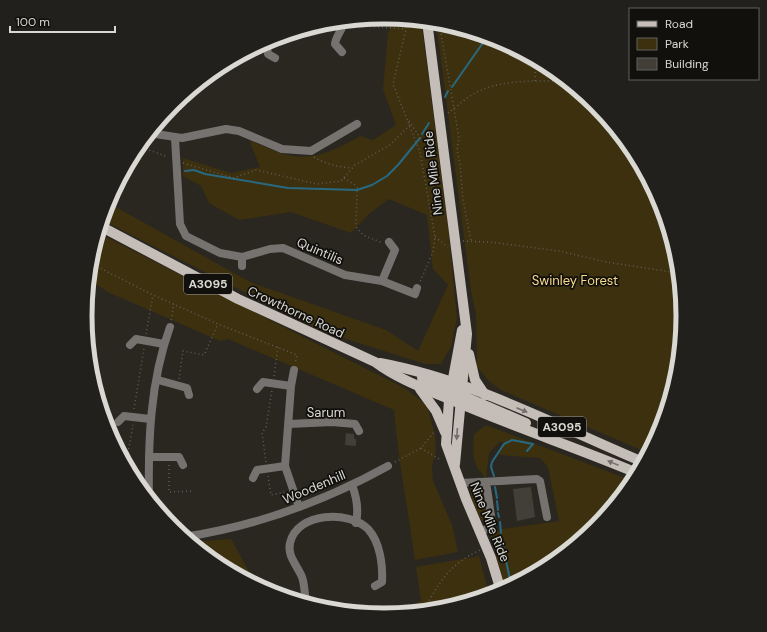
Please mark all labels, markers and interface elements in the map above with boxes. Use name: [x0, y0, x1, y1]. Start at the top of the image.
scale bar: [10, 8, 115, 34]
legend: [629, 8, 759, 80]
text: 100 m: [16, 14, 50, 30]
text: Road: [665, 16, 693, 32]
text: Park: [665, 36, 689, 52]
text: Building: [665, 56, 709, 72]
street label: Nine Mile Ride: [419, 130, 447, 216]
street label: Quintilis: [294, 234, 346, 268]
park label: Swinley Forest: [532, 272, 618, 289]
road number: A3095: [184, 274, 232, 294]
street label: Crowthorne Road: [245, 282, 347, 342]
street label: Sarum: [307, 404, 345, 421]
one-way arrow: [516, 407, 528, 413]
road number: A3095: [538, 417, 586, 437]
one-way arrow: [454, 428, 461, 440]
one-way arrow: [607, 460, 619, 466]
street label: Woodenhill: [280, 466, 348, 508]
street label: Nine Mile Ride: [466, 480, 514, 564]

